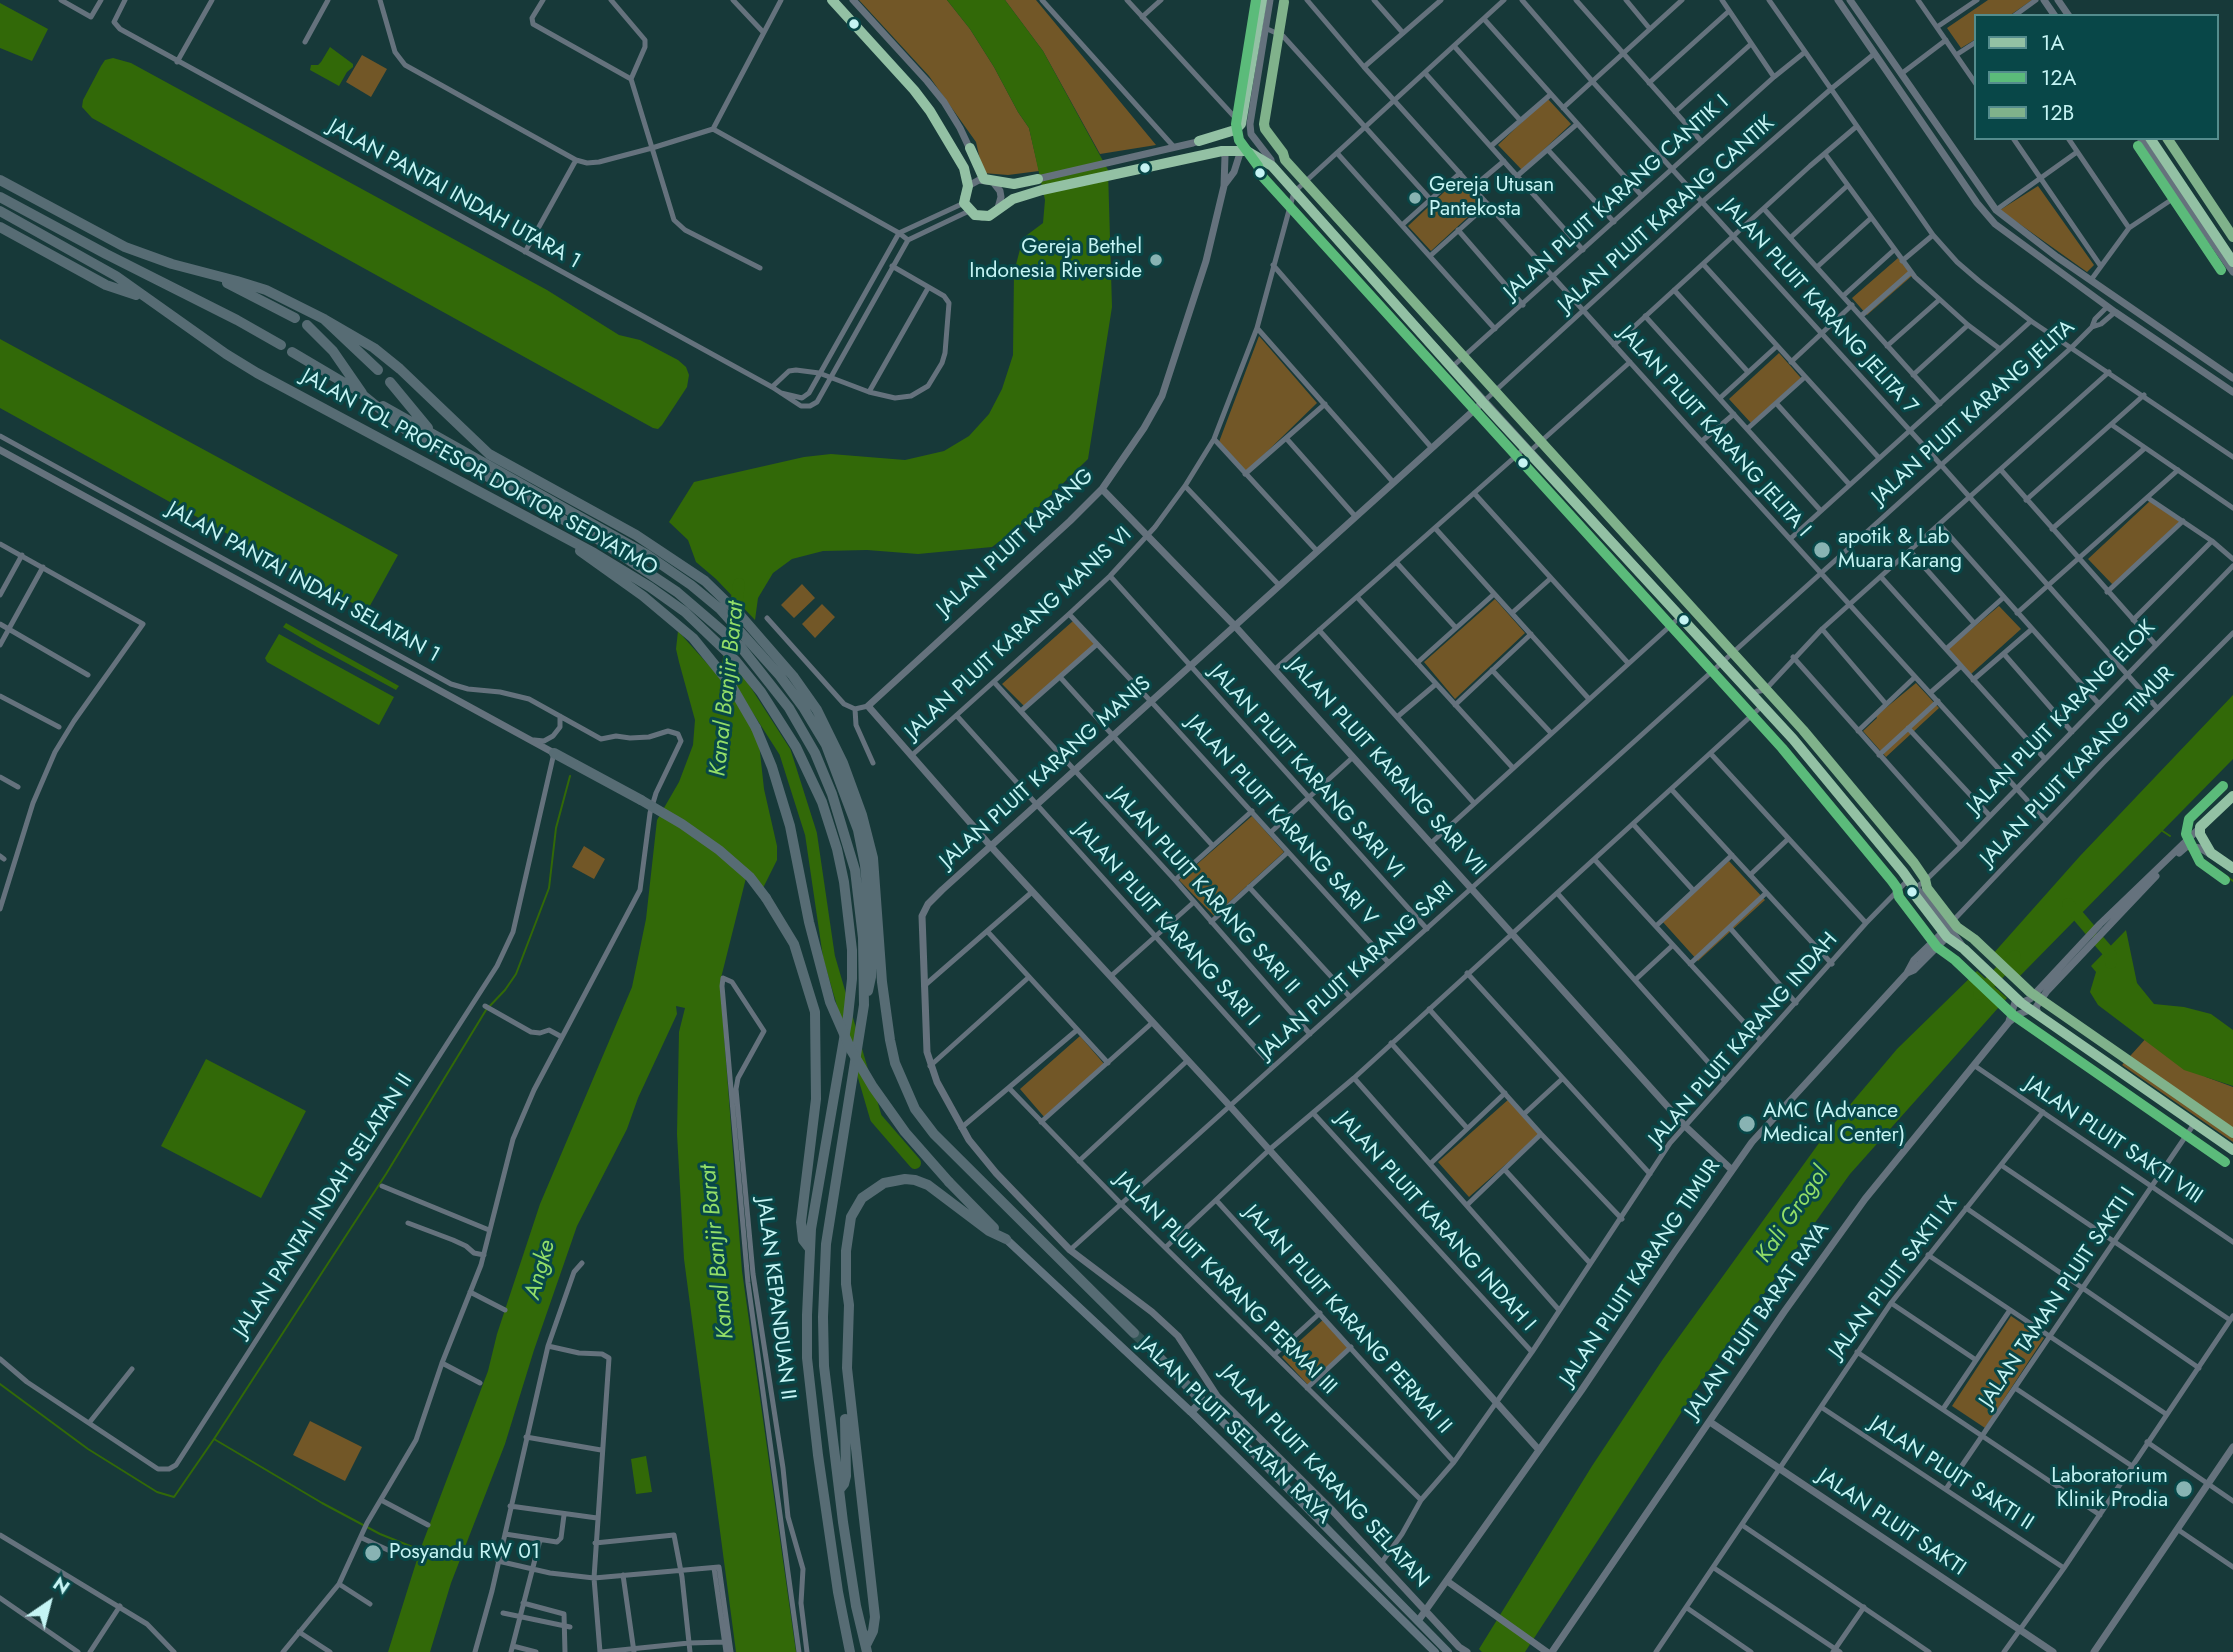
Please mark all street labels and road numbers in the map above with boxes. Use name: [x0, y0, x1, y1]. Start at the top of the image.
street label: JALAN PLUIT KARANG CANTIK I: [1500, 90, 1734, 306]
street label: JALAN PLUIT KARANG CANTIK: [1554, 111, 1780, 319]
street label: JALAN PANTAI INDAH UTARA 1: [323, 115, 585, 275]
street label: JALAN PLUIT KARANG JELITA 7: [1716, 194, 1922, 420]
street label: JALAN PLUIT KARANG JELITA: [1868, 315, 2080, 511]
street label: JALAN PLUIT KARANG JELITA I: [1613, 321, 1815, 543]
street label: JALAN TOL PROFESOR DOKTOR SEDYATMO: [296, 364, 662, 582]
street label: JALAN PLUIT KARANG: [933, 464, 1099, 622]
street label: JALAN PANTAI INDAH SELATAN 1: [162, 497, 444, 669]
street label: JALAN PLUIT KARANG MANIS VI: [901, 522, 1137, 746]
street label: JALAN PLUIT KARANG ELOK: [1963, 616, 2161, 820]
street label: JALAN PLUIT KARANG SARI VII: [1282, 653, 1490, 881]
street label: JALAN PLUIT KARANG SARI VI: [1203, 660, 1409, 884]
street label: JALAN PLUIT KARANG TIMUR: [1976, 662, 2180, 872]
street label: JALAN PLUIT KARANG MANIS: [935, 672, 1157, 874]
street label: JALAN PLUIT KARANG SARI V: [1180, 711, 1382, 931]
street label: JALAN PLUIT KARANG SARI II: [1104, 782, 1304, 1000]
street label: JALAN PLUIT KARANG SARI I: [1068, 818, 1264, 1032]
street label: JALAN PLUIT KARANG SARI: [1254, 877, 1460, 1065]
street label: JALAN PLUIT KARANG INDAH: [1644, 928, 1844, 1152]
street label: JALAN PANTAI INDAH SELATAN II: [229, 1070, 419, 1342]
street label: JALAN PLUIT SAKTI VIII: [2019, 1072, 2207, 1210]
street label: JALAN PLUIT KARANG INDAH I: [1330, 1107, 1540, 1337]
street label: JALAN PLUIT KARANG TIMUR: [1556, 1155, 1726, 1391]
street label: JALAN PLUIT KARANG PERMAI III: [1109, 1168, 1341, 1400]
street label: JALAN TAMAN PLUIT SAKTI I: [1975, 1183, 2141, 1413]
street label: JALAN PLUIT SAKTI IX: [1825, 1192, 1963, 1364]
street label: JALAN KEPANDUAN II: [750, 1197, 800, 1401]
street label: JALAN PLUIT KARANG PERMAI II: [1238, 1201, 1456, 1439]
street label: JALAN PLUIT BARAT RAYA: [1681, 1218, 1835, 1424]
street label: JALAN PLUIT SELATAN RAYA: [1132, 1332, 1336, 1530]
street label: JALAN PLUIT KARANG SELATAN: [1214, 1361, 1434, 1593]
street label: JALAN PLUIT SAKTI II: [1864, 1412, 2038, 1536]
street label: JALAN PLUIT SAKTI: [1812, 1464, 1970, 1582]

